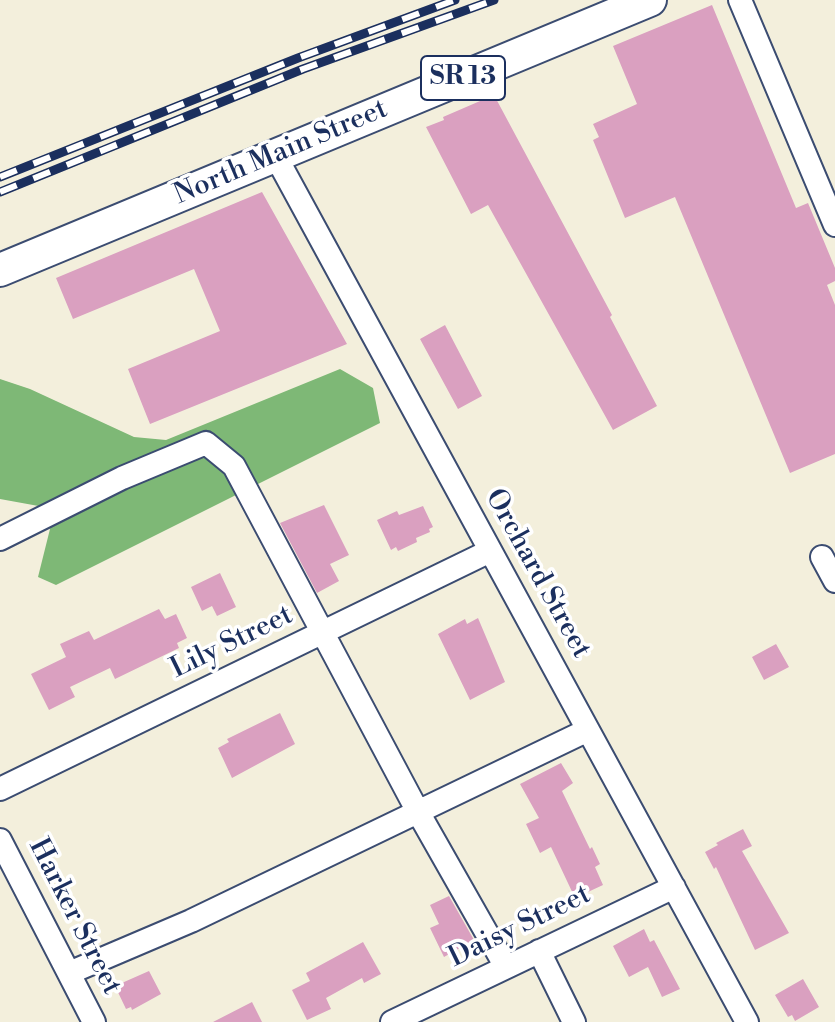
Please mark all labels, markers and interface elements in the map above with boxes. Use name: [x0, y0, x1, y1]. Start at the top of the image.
road number: SR 13: [421, 56, 505, 100]
street label: North Main Street: [169, 93, 393, 213]
street label: Orchard Street: [477, 484, 597, 664]
street label: Lily Street: [165, 599, 299, 687]
street label: Harker Street: [20, 833, 128, 1001]
street label: Daisy Street: [444, 878, 596, 976]

